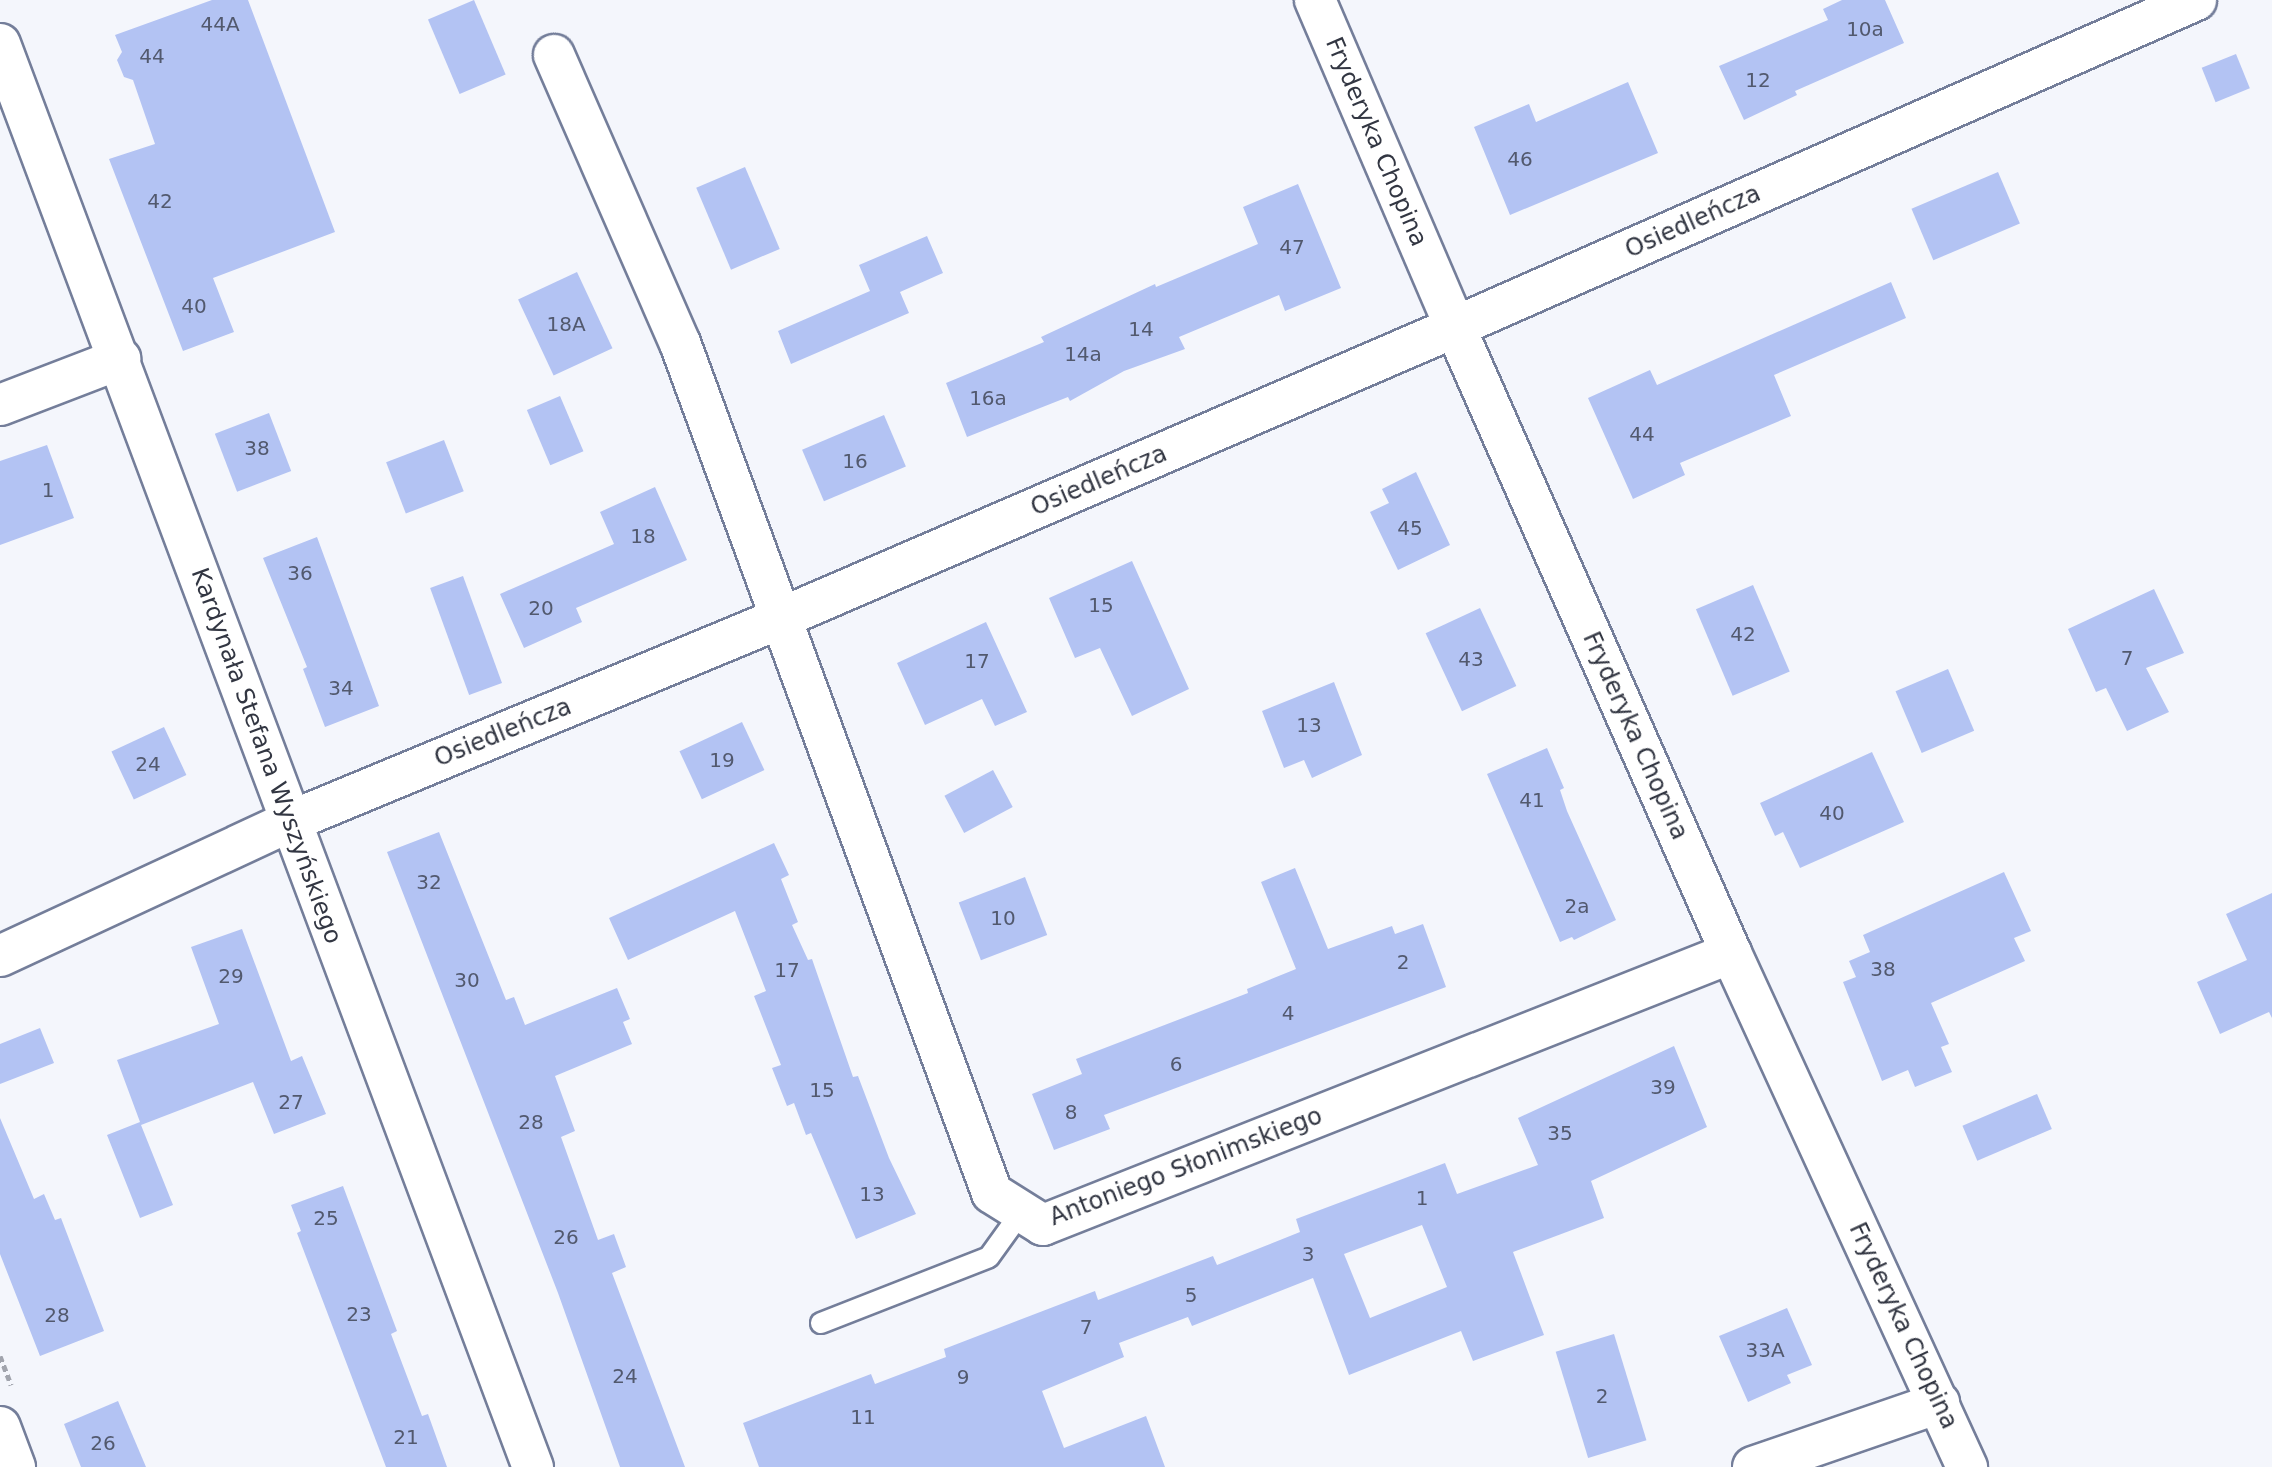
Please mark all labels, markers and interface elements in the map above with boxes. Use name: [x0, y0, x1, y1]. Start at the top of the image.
house number: 44A: [200, 12, 240, 36]
house number: 10a: [1846, 17, 1884, 41]
street label: Fryderyka Chopina: [1319, 33, 1433, 251]
house number: 44: [139, 44, 165, 68]
house number: 12: [1745, 68, 1771, 92]
house number: 46: [1507, 147, 1533, 171]
street label: Osiedleńcza: [1621, 179, 1765, 265]
house number: 42: [147, 189, 173, 213]
house number: 47: [1279, 235, 1305, 259]
house number: 40: [181, 294, 207, 318]
house number: 18A: [546, 312, 586, 336]
house number: 14: [1128, 317, 1154, 341]
house number: 14a: [1064, 342, 1102, 366]
house number: 16a: [969, 386, 1007, 410]
house number: 44: [1629, 422, 1655, 446]
house number: 38: [244, 436, 270, 460]
street label: Osiedleńcza: [1027, 439, 1171, 523]
house number: 16: [842, 449, 868, 473]
house number: 1: [42, 478, 54, 502]
house number: 45: [1397, 516, 1423, 540]
house number: 18: [630, 524, 656, 548]
house number: 36: [287, 561, 313, 585]
street label: Kardynała Stefana Wyszyńskiego: [184, 564, 348, 948]
house number: 15: [1088, 593, 1114, 617]
house number: 20: [528, 596, 554, 620]
house number: 42: [1730, 622, 1756, 646]
street label: Fryderyka Chopina: [1576, 628, 1694, 844]
house number: 7: [2121, 646, 2133, 670]
house number: 43: [1458, 647, 1484, 671]
house number: 17: [964, 649, 990, 673]
house number: 34: [328, 676, 354, 700]
street label: Osiedleńcza: [430, 692, 576, 774]
house number: 13: [1296, 713, 1322, 737]
house number: 19: [709, 748, 735, 772]
house number: 24: [135, 752, 161, 776]
house number: 41: [1519, 788, 1545, 812]
house number: 40: [1819, 801, 1845, 825]
house number: 32: [416, 870, 442, 894]
house number: 2a: [1565, 894, 1589, 918]
house number: 10: [990, 906, 1016, 930]
house number: 2: [1397, 950, 1409, 974]
house number: 38: [1870, 957, 1896, 981]
house number: 17: [774, 958, 800, 982]
house number: 29: [218, 964, 244, 988]
house number: 30: [454, 968, 480, 992]
house number: 4: [1282, 1001, 1294, 1025]
house number: 6: [1170, 1052, 1182, 1076]
house number: 39: [1650, 1075, 1676, 1099]
house number: 15: [809, 1078, 835, 1102]
house number: 27: [278, 1090, 304, 1114]
house number: 8: [1065, 1100, 1077, 1124]
street label: Antoniego Słonimskiego: [1046, 1102, 1326, 1232]
house number: 28: [518, 1110, 544, 1134]
house number: 35: [1547, 1121, 1573, 1145]
house number: 13: [859, 1182, 885, 1206]
house number: 1: [1416, 1186, 1428, 1210]
house number: 25: [313, 1206, 339, 1230]
street label: Fryderyka Chopina: [1843, 1218, 1963, 1434]
house number: 26: [553, 1225, 579, 1249]
house number: 3: [1302, 1242, 1314, 1266]
house number: 5: [1185, 1283, 1197, 1307]
house number: 23: [346, 1302, 372, 1326]
house number: 28: [44, 1303, 70, 1327]
house number: 7: [1080, 1315, 1092, 1339]
house number: 33A: [1745, 1338, 1785, 1362]
house number: 24: [612, 1364, 638, 1388]
house number: 9: [957, 1365, 969, 1389]
house number: 2: [1596, 1384, 1608, 1408]
house number: 11: [850, 1405, 876, 1429]
house number: 21: [393, 1425, 419, 1449]
house number: 26: [90, 1431, 116, 1455]

